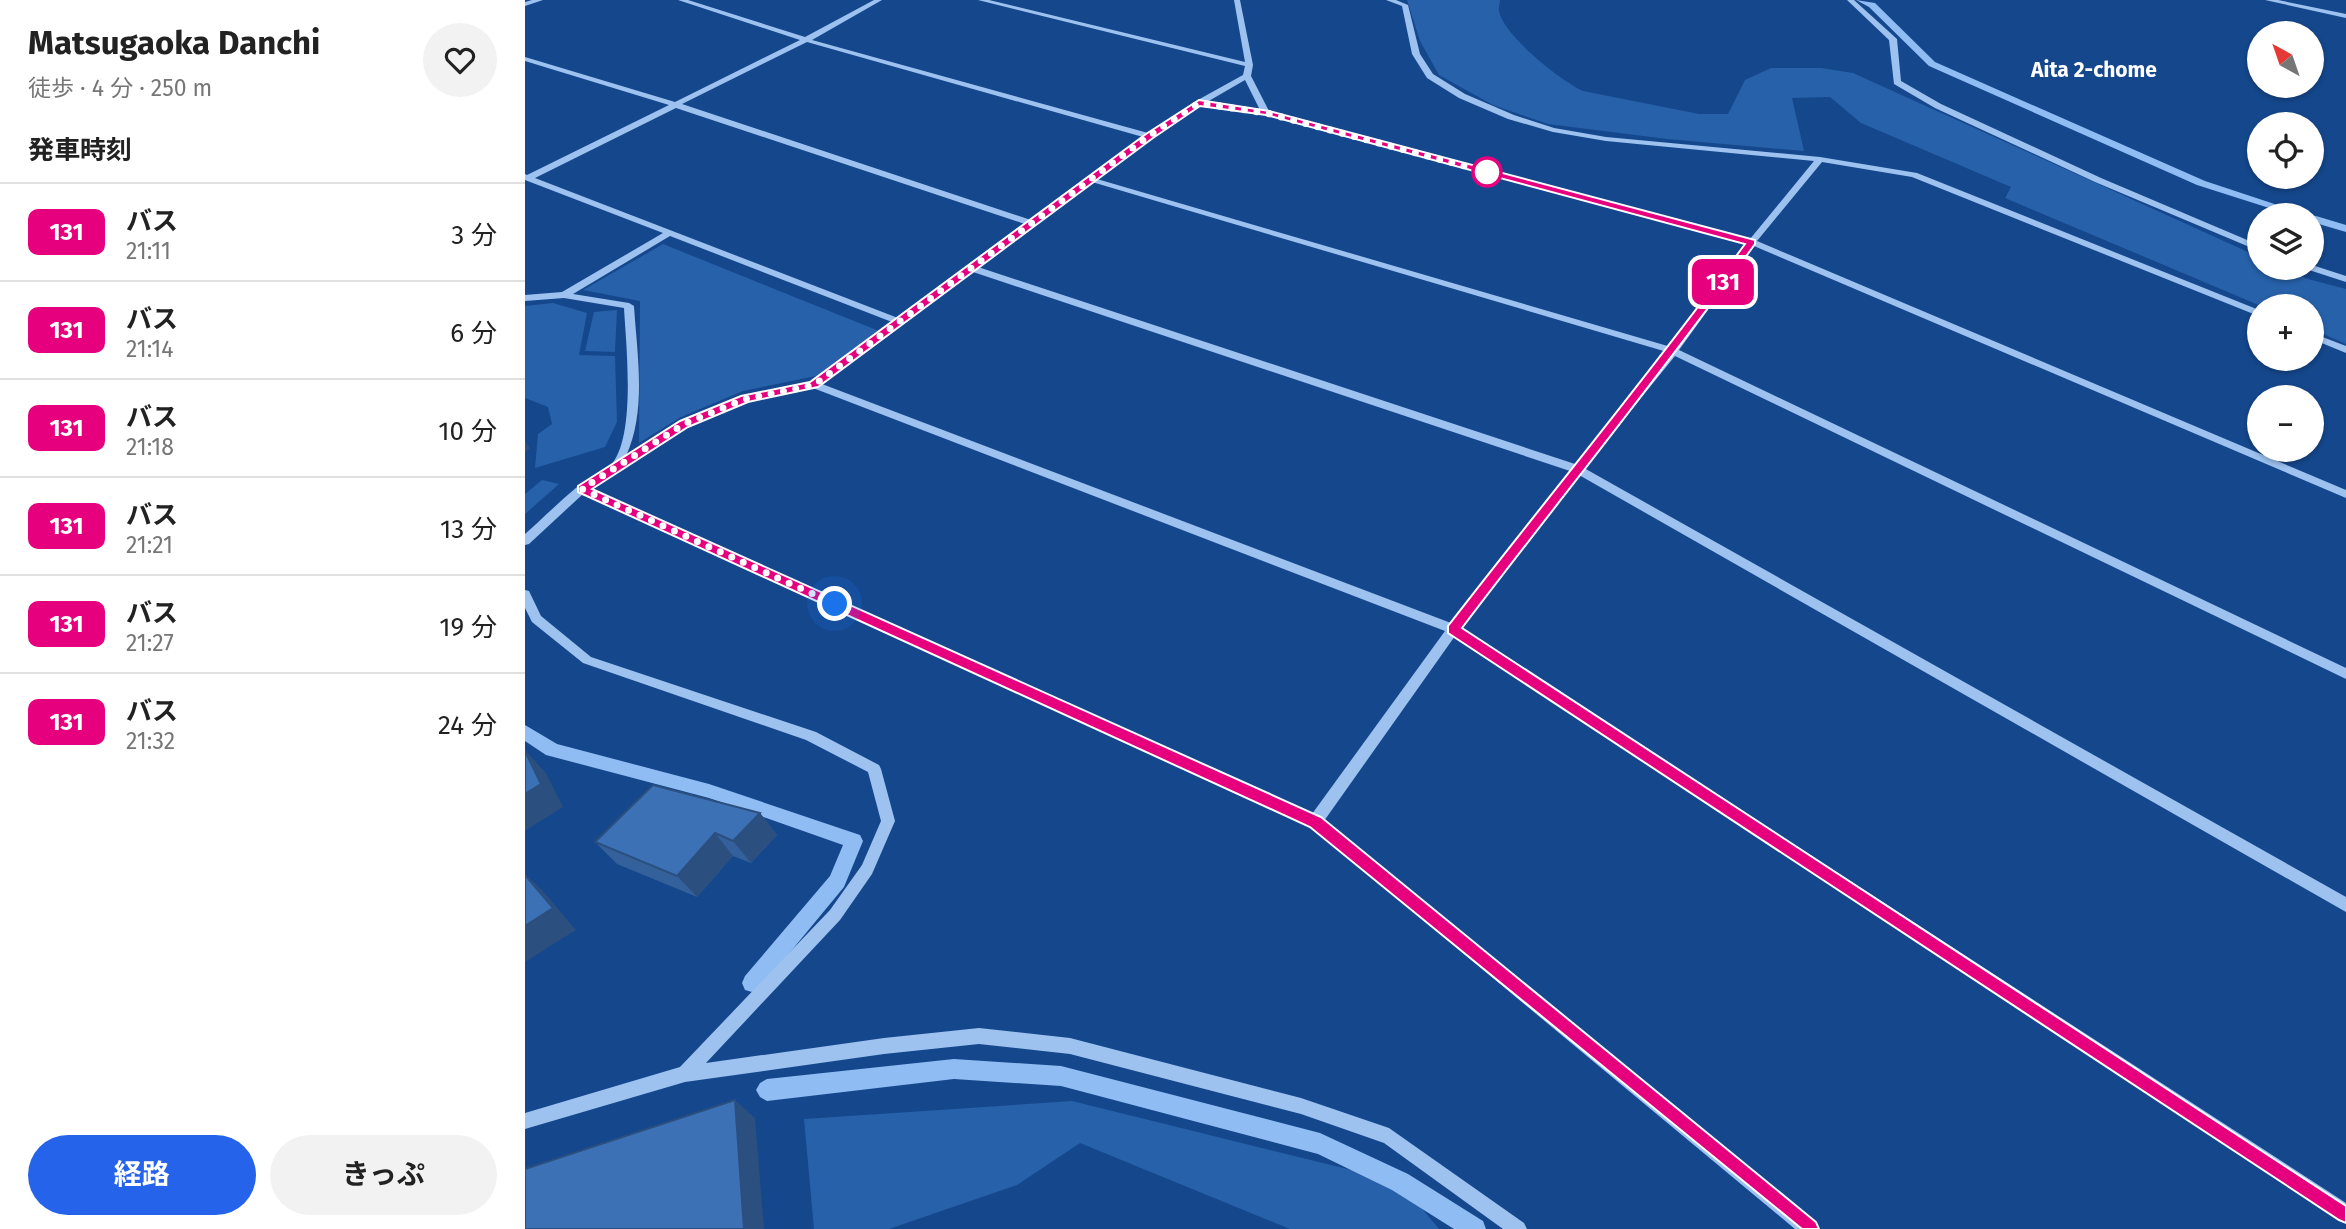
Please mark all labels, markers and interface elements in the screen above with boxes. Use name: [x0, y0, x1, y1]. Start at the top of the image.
north arrow: [2247, 21, 2324, 98]
map controls: [2247, 21, 2324, 462]
text: Matsugaoka Danchi: [28, 23, 320, 63]
button: heart: [423, 23, 497, 97]
district label: Aita 2-chome: [2030, 57, 2157, 83]
text: 徒歩 · 4 分 · 250 m: [28, 74, 212, 102]
button: locate: [2247, 112, 2324, 189]
text: 発車時刻: [28, 135, 132, 166]
unlabelled marker: [1472, 157, 1502, 187]
button: layers: [2247, 203, 2324, 280]
text: バス: [126, 206, 178, 237]
text: 131: [49, 218, 84, 246]
text: 3 分: [451, 220, 497, 251]
text: 21:11: [126, 237, 171, 265]
line badge: 131: [1683, 259, 1763, 305]
text: 131: [1706, 268, 1740, 296]
button: +: [2247, 294, 2324, 371]
text: バス: [126, 304, 178, 335]
text: 131: [49, 316, 84, 344]
text: 6 分: [450, 318, 497, 349]
text: 21:14: [126, 335, 174, 363]
button: −: [2247, 385, 2324, 462]
text: バス: [126, 402, 178, 433]
text: 131: [49, 414, 84, 442]
text: 10 分: [438, 416, 497, 447]
text: 21:18: [126, 433, 174, 461]
text: バス: [126, 500, 178, 531]
text: 131: [49, 512, 84, 540]
text: 13 分: [440, 514, 497, 545]
text: 21:21: [126, 531, 173, 559]
your location: [817, 586, 852, 621]
text: バス: [126, 598, 178, 629]
text: 131: [49, 610, 84, 638]
text: 19 分: [439, 612, 497, 643]
text: 21:27: [126, 629, 174, 657]
text: バス: [126, 696, 178, 727]
text: 131: [49, 708, 84, 736]
text: 24 分: [438, 710, 497, 741]
text: 21:32: [126, 727, 175, 755]
button: 経路: [28, 1135, 256, 1215]
button: きっぷ: [270, 1135, 497, 1215]

